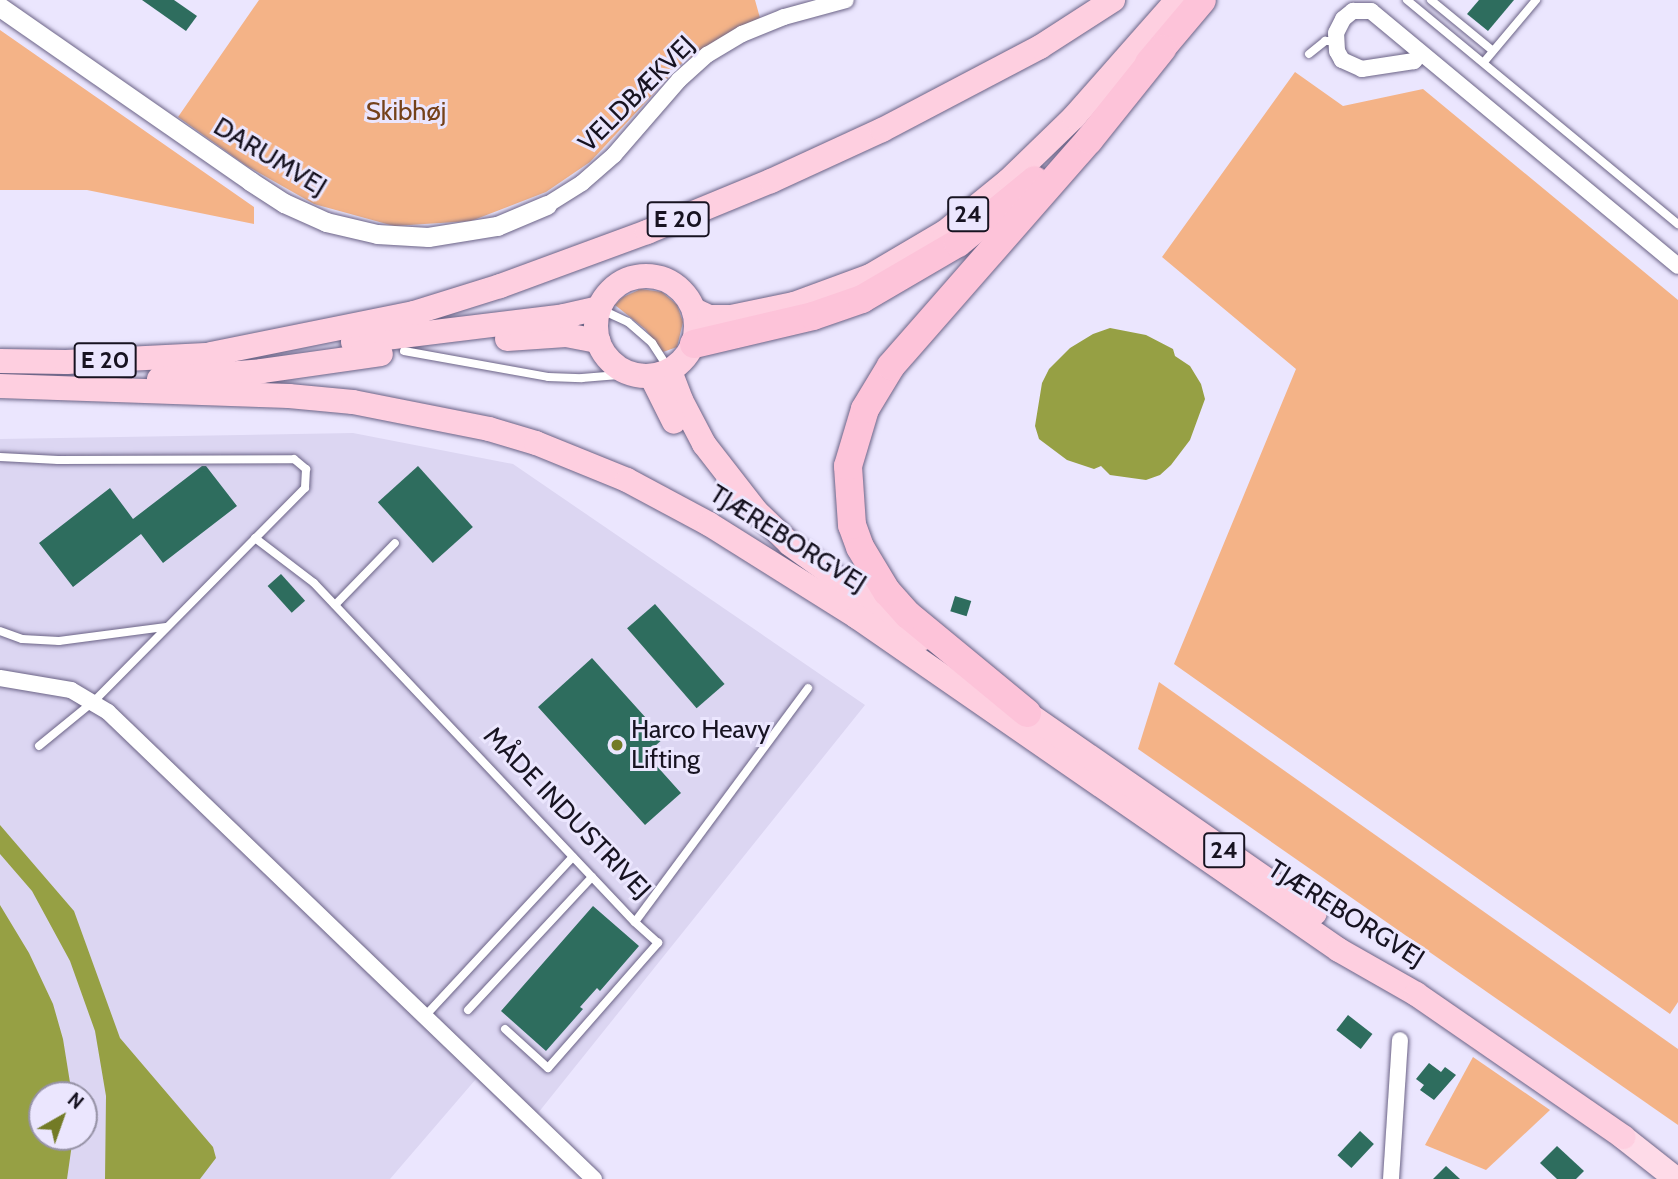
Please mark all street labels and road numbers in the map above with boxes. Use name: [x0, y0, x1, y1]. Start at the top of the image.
street label: VELDBÆKVEJ: [572, 29, 702, 159]
street label: DARUMVEJ: [208, 111, 332, 203]
road number: 24: [947, 194, 989, 234]
road number: E 20: [646, 198, 710, 240]
road number: E 20: [74, 340, 136, 380]
street label: TJÆREBORGVEJ: [704, 478, 872, 600]
street label: MÅDE INDUSTRIVEJ: [477, 720, 657, 906]
road number: 24: [1203, 830, 1245, 870]
street label: TJÆREBORGVEJ: [1262, 853, 1430, 975]

